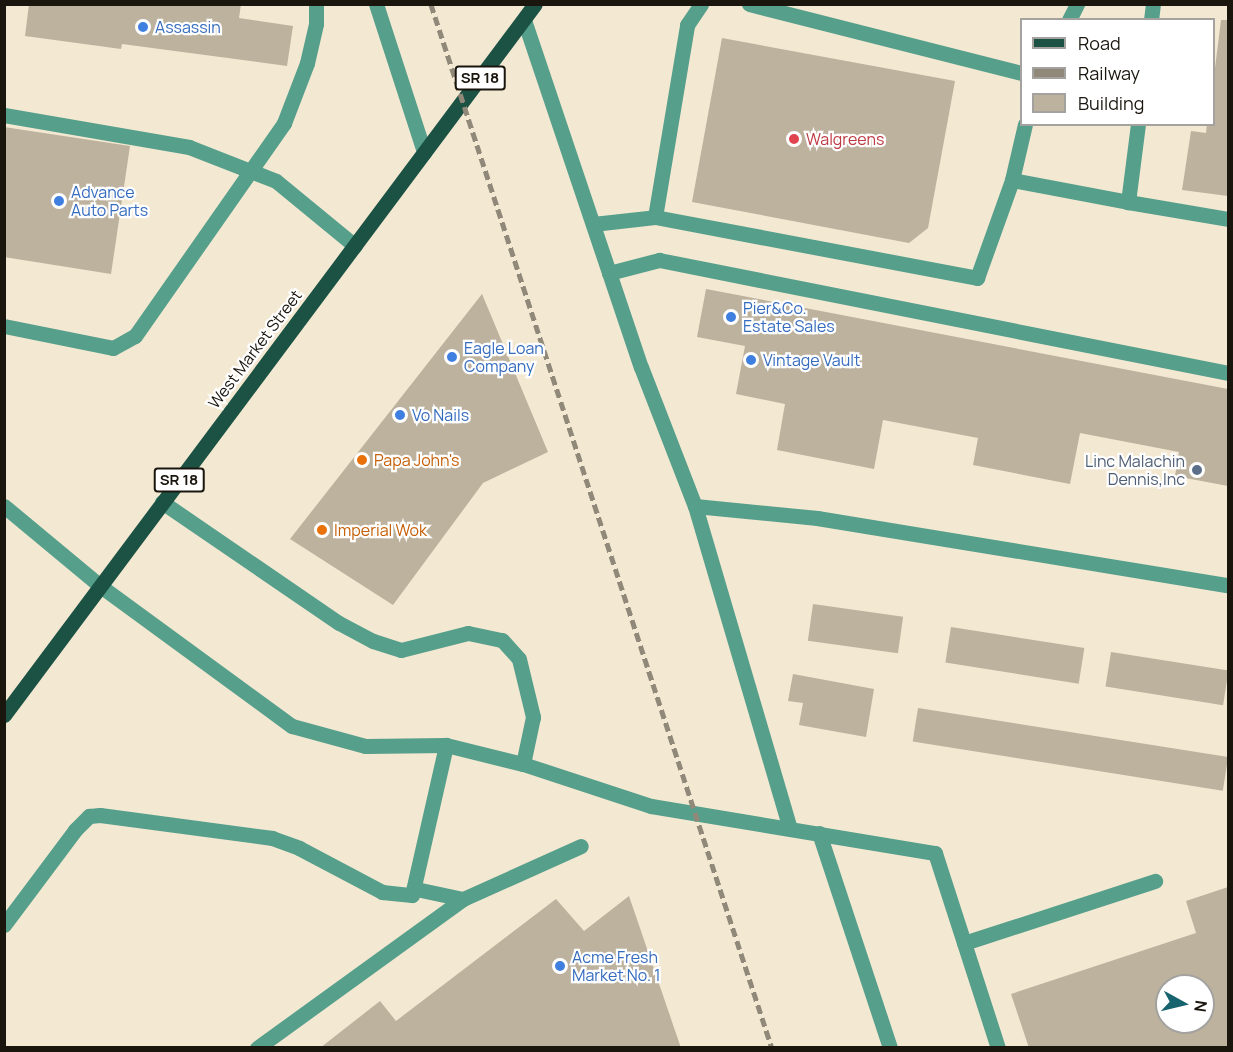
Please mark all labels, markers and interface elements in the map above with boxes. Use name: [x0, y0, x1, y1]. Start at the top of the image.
place label: Assassin: [155, 17, 221, 37]
legend: [1020, 18, 1215, 126]
marker: Assassin: [136, 20, 150, 34]
text: Road: [1078, 31, 1121, 55]
text: Railway: [1078, 61, 1140, 85]
road number: SR 18: [454, 66, 506, 90]
text: Building: [1078, 91, 1144, 115]
place label: Walgreens: [806, 129, 884, 149]
marker: Walgreens: [787, 132, 801, 146]
place label: Advance Auto Parts: [71, 182, 148, 220]
marker: Advance Auto Parts: [52, 194, 66, 208]
street label: West Market Street: [204, 286, 306, 412]
place label: Pier&Co. Estate Sales: [743, 298, 835, 336]
marker: Pier&Co. Estate Sales: [724, 310, 738, 324]
place label: Eagle Loan Company: [464, 338, 544, 376]
marker: Eagle Loan Company: [445, 350, 459, 364]
place label: Vintage Vault: [763, 350, 860, 370]
marker: Vintage Vault: [744, 353, 758, 367]
place label: Vo Nails: [412, 405, 469, 425]
marker: Vo Nails: [393, 408, 407, 422]
place label: Papa John's: [374, 450, 460, 470]
place label: Linc Malachin Dennis,Inc: [1085, 451, 1185, 489]
marker: Papa John's: [355, 453, 369, 467]
marker: Linc Malachin Dennis,Inc: [1190, 463, 1204, 477]
road number: SR 18: [154, 468, 204, 492]
place label: Imperial Wok: [334, 520, 427, 540]
marker: Imperial Wok: [315, 523, 329, 537]
place label: Acme Fresh Market No. 1: [572, 947, 660, 985]
marker: Acme Fresh Market No. 1: [553, 959, 567, 973]
north arrow: [1155, 974, 1215, 1034]
text: N: [1189, 999, 1213, 1013]

